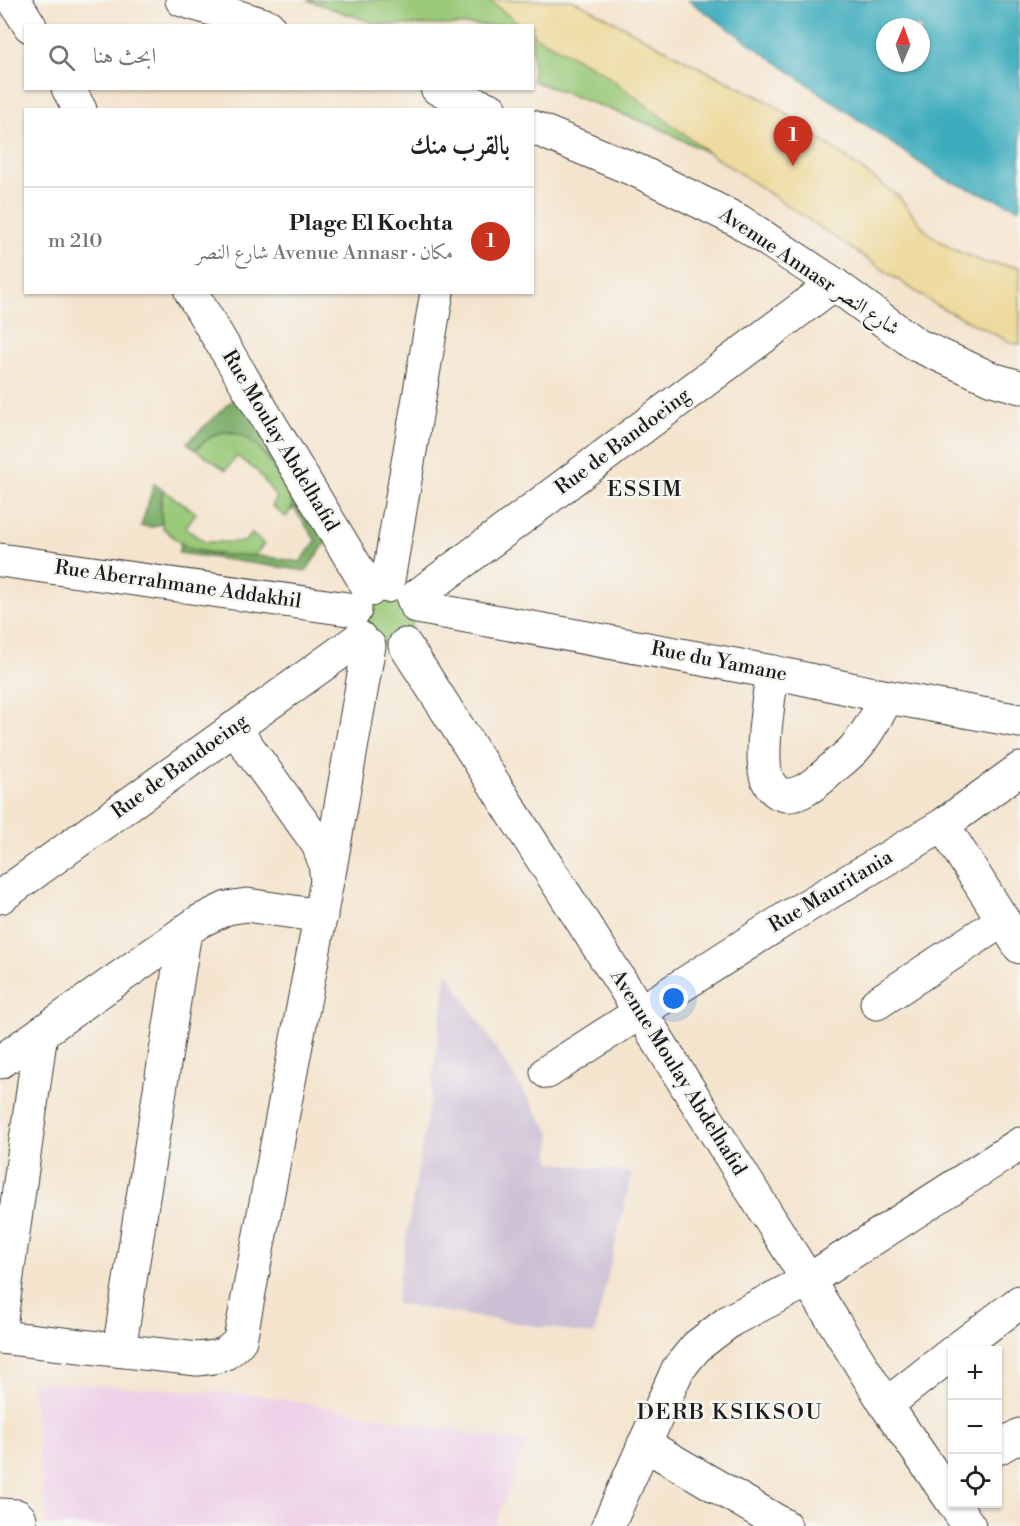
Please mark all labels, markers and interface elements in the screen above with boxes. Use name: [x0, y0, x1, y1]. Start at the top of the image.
north arrow: [876, 18, 930, 72]
search box: [24, 24, 534, 90]
icon: search: [45, 41, 78, 74]
text: ابحث هنا: [93, 43, 156, 70]
pin: 1: [774, 116, 812, 166]
text: بالقرب منك: [410, 130, 510, 162]
street label: Avenue Annasr شارع النصر: [711, 202, 904, 345]
text: Plage El Kochta: [289, 210, 453, 237]
text: 210 m: [48, 229, 103, 254]
text: 1: [486, 229, 495, 254]
text: مكان · Avenue Annasr شارع النصر: [196, 241, 453, 266]
street label: Rue Moulay Abdelhafid: [216, 346, 344, 537]
street label: Rue de Bandoeing: [551, 383, 696, 501]
district label: ESSIM: [607, 476, 683, 503]
street label: Rue Aberrahmane Addakhil: [53, 555, 303, 615]
street label: Rue du Yamane: [649, 637, 789, 687]
street label: Rue de Bandoeing: [107, 709, 254, 825]
street label: Rue Mauritania: [764, 845, 898, 939]
street label: Avenue Moulay Abdelhafid: [604, 965, 752, 1181]
your location: [659, 984, 688, 1013]
map controls: [948, 1346, 1002, 1508]
button: +: [948, 1346, 1002, 1400]
district label: DERB KSIKSOU: [637, 1399, 823, 1426]
button: −: [948, 1400, 1002, 1454]
button: locate: [948, 1454, 1002, 1508]

